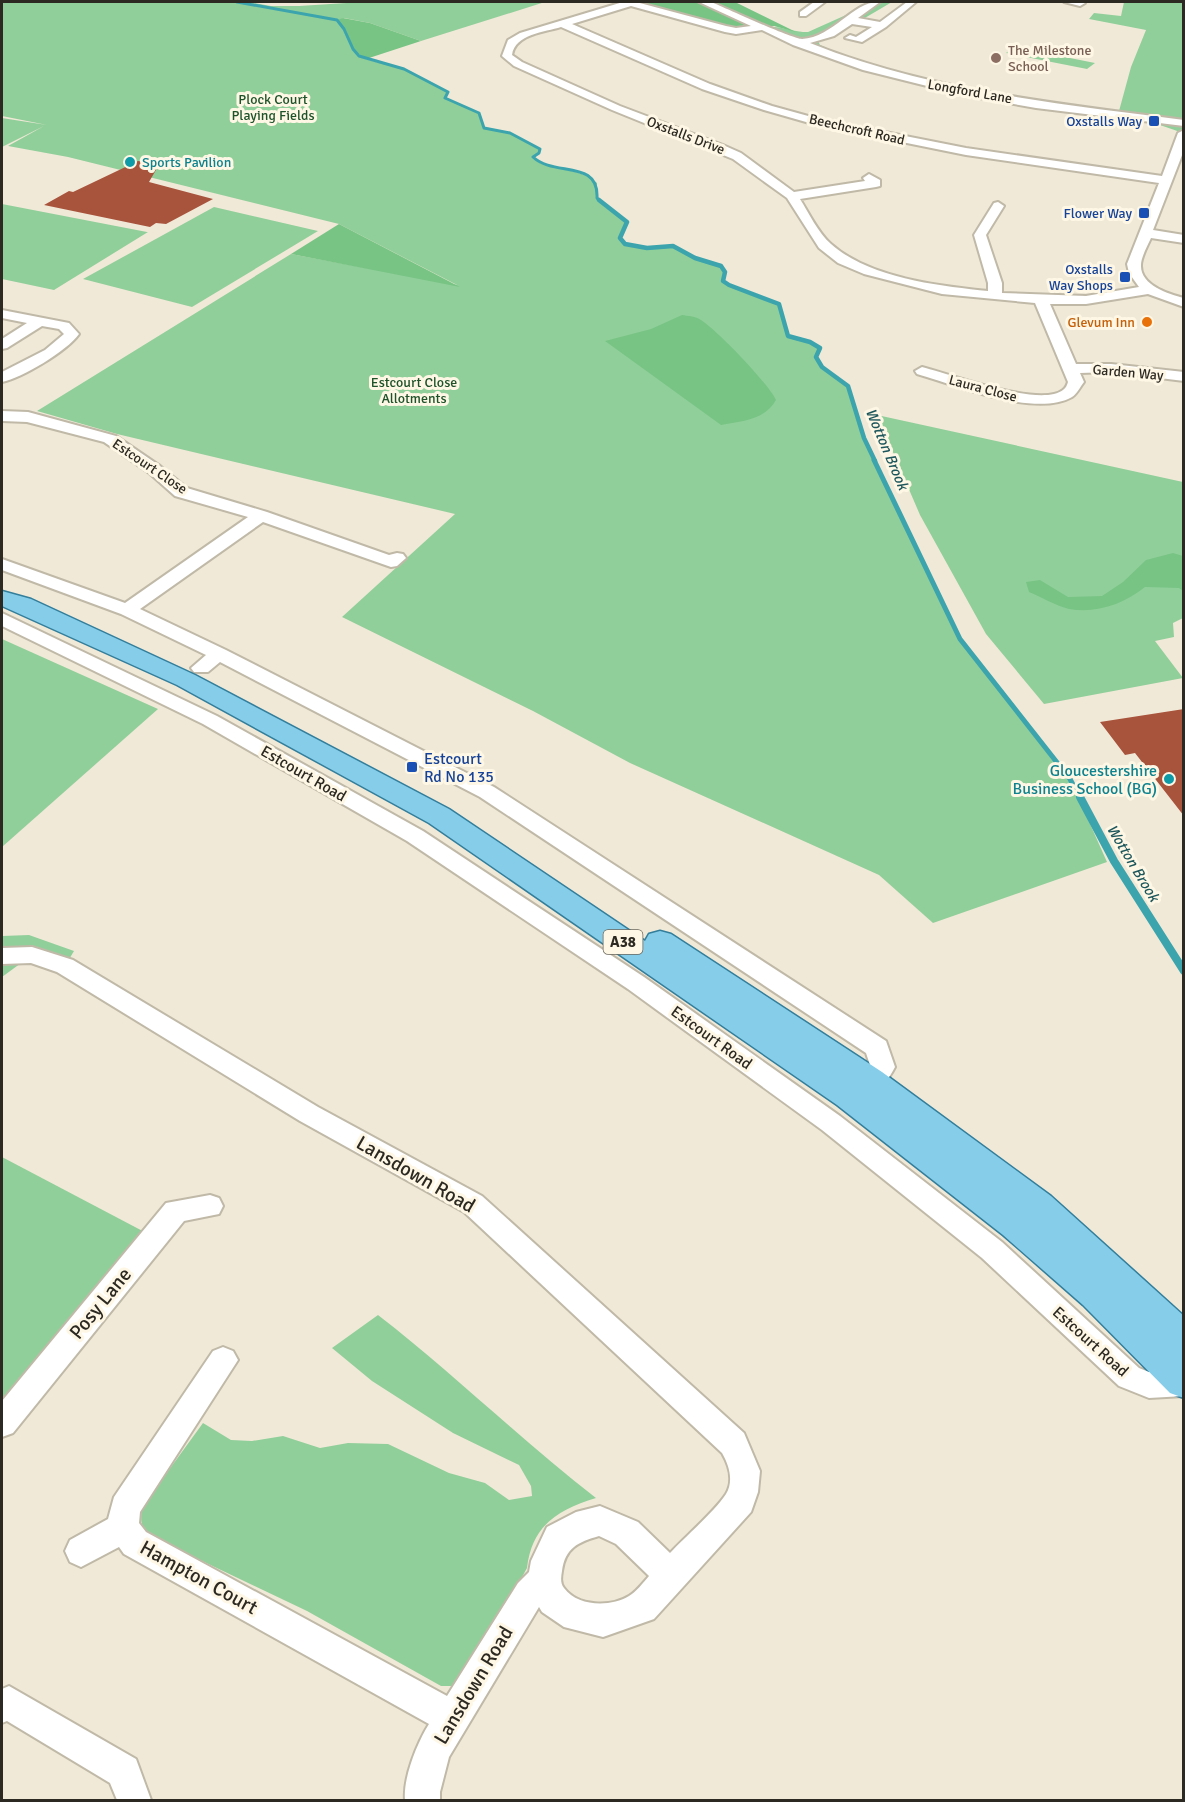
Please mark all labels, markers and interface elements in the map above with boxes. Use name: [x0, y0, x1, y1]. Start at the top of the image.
place label: The Milestone School: [1008, 42, 1092, 75]
marker: The Milestone School: [989, 51, 1003, 65]
street label: Longford Lane: [926, 76, 1014, 107]
park label: Plock Court Playing Fields: [231, 91, 315, 124]
street label: Beechcroft Road: [807, 110, 906, 149]
street label: Oxstalls Drive: [644, 113, 727, 158]
place label: Oxstalls Way: [1066, 113, 1142, 130]
marker: Oxstalls Way: [1147, 114, 1161, 128]
place label: Sports Pavilion: [142, 154, 231, 171]
marker: Sports Pavilion: [123, 155, 137, 169]
place label: Flower Way: [1064, 205, 1132, 222]
marker: Flower Way: [1137, 206, 1151, 220]
place label: Oxstalls Way Shops: [1049, 261, 1113, 294]
marker: Oxstalls Way Shops: [1118, 270, 1132, 284]
place label: Glevum Inn: [1068, 314, 1135, 331]
marker: Glevum Inn: [1140, 315, 1154, 329]
street label: Garden Way: [1092, 361, 1165, 384]
street label: Laura Close: [947, 371, 1019, 406]
park label: Estcourt Close Allotments: [371, 374, 457, 407]
water label: Wotton Brook: [862, 406, 913, 494]
street label: Estcourt Close: [109, 435, 190, 498]
street label: Estcourt Road: [257, 741, 350, 806]
place label: Estcourt Rd No 135: [424, 749, 494, 787]
marker: Estcourt Rd No 135: [405, 760, 419, 774]
place label: Gloucestershire Business School (BG): [1012, 761, 1157, 799]
marker: Gloucestershire Business School (BG): [1162, 772, 1176, 786]
water label: Wotton Brook: [1103, 821, 1164, 906]
road number: A38: [604, 930, 642, 954]
street label: Estcourt Road: [667, 1002, 756, 1074]
street label: Lansdown Road: [352, 1130, 480, 1219]
street label: Posy Lane: [64, 1262, 137, 1344]
street label: Estcourt Road: [1048, 1302, 1133, 1381]
street label: Hampton Court: [136, 1535, 262, 1620]
street label: Lansdown Road: [428, 1622, 519, 1749]

